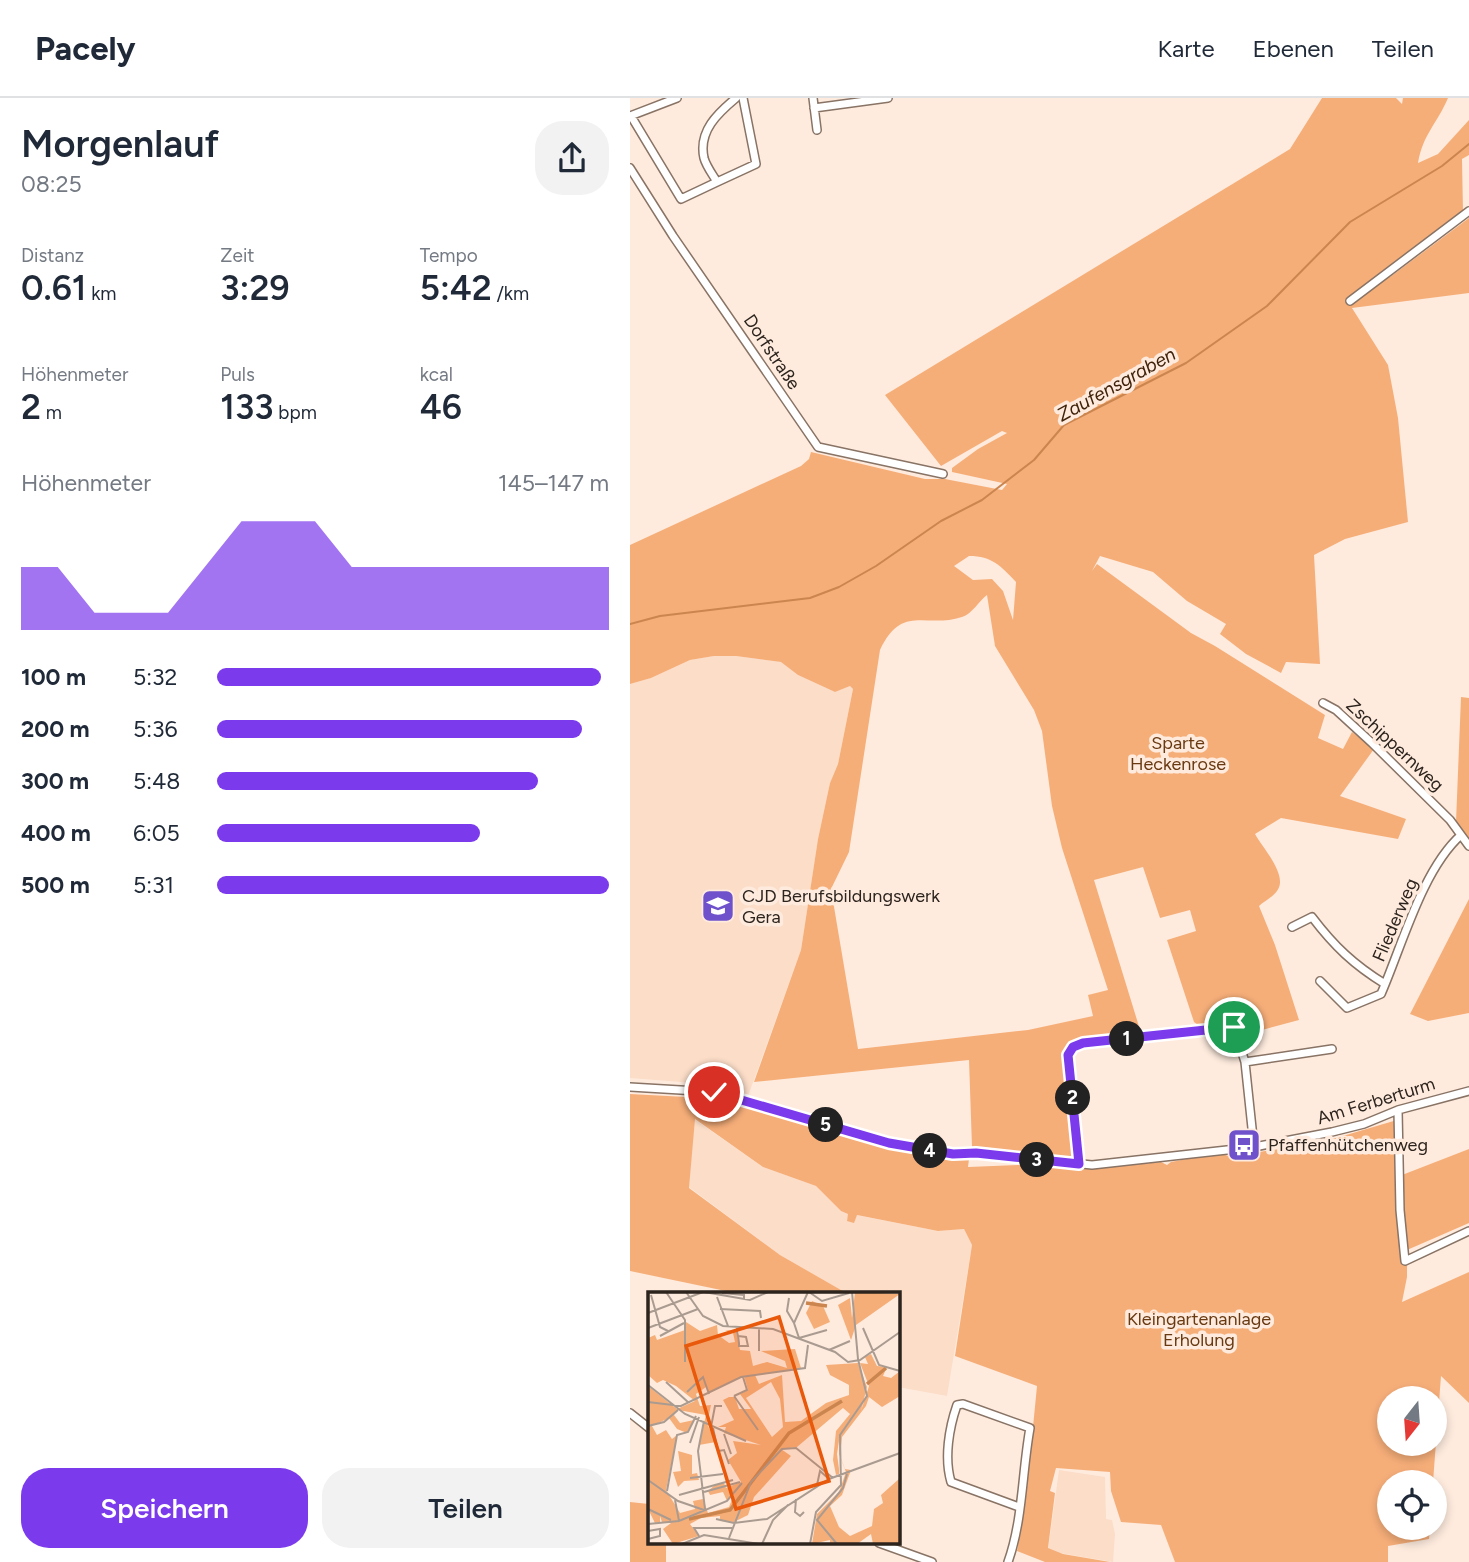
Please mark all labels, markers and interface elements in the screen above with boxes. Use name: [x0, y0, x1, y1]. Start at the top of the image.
text: Pacely: [35, 29, 136, 68]
text: Karte: [1158, 34, 1215, 63]
text: Ebenen: [1253, 34, 1334, 63]
text: Teilen: [1372, 34, 1434, 63]
text: Morgenlauf: [21, 121, 219, 167]
button: share: [535, 121, 609, 195]
text: 08:25: [21, 170, 82, 198]
text: Distanz: [21, 244, 84, 267]
text: Zeit: [220, 244, 254, 267]
text: Tempo: [420, 244, 478, 267]
text: 0.61: [21, 267, 86, 309]
text: 3:29: [220, 267, 290, 309]
text: 5:42: [420, 267, 492, 309]
text: km: [86, 282, 117, 305]
text: /km: [492, 282, 529, 305]
street label: Dorfstraße: [739, 310, 805, 394]
water label: Zaufensgraben: [1053, 342, 1180, 426]
text: Höhenmeter: [21, 363, 128, 386]
text: Puls: [220, 363, 255, 386]
text: kcal: [420, 363, 453, 386]
text: 2: [21, 386, 41, 428]
text: 133: [220, 386, 274, 428]
text: 46: [420, 386, 462, 428]
text: m: [41, 401, 62, 424]
text: bpm: [274, 401, 317, 424]
text: Höhenmeter: [21, 469, 151, 497]
text: 145–147 m: [498, 469, 609, 497]
text: 100 m: [21, 663, 86, 691]
text: 5:32: [133, 663, 177, 691]
street label: Zschippernweg: [1342, 694, 1448, 796]
text: 200 m: [21, 715, 90, 743]
text: 5:36: [133, 715, 178, 743]
park label: Sparte Heckenrose: [1130, 732, 1226, 775]
text: 300 m: [21, 767, 89, 795]
text: 5:48: [133, 767, 180, 795]
text: 400 m: [21, 819, 91, 847]
text: 6:05: [133, 819, 180, 847]
text: 500 m: [21, 871, 90, 899]
text: 5:31: [133, 871, 174, 899]
street label: Fliederweg: [1368, 875, 1422, 965]
place label: CJD Berufsbildungswerk Gera: [742, 885, 940, 928]
school or university icon: CJD Berufsbildungswerk Gera: [699, 887, 737, 925]
pin: [1204, 997, 1264, 1057]
icon: arrive: [1215, 1008, 1253, 1046]
pin: 1: [1110, 1021, 1144, 1056]
text: 1: [1122, 1027, 1131, 1050]
pin: [684, 1062, 744, 1122]
icon: check: [695, 1073, 733, 1111]
street label: Am Ferberturm: [1314, 1073, 1438, 1129]
pin: 2: [1056, 1080, 1090, 1116]
text: 2: [1067, 1086, 1078, 1109]
pin: 5: [808, 1108, 844, 1142]
text: 5: [820, 1113, 831, 1136]
bus stop icon: Pfaffenhütchenweg: [1225, 1126, 1263, 1164]
pin: 4: [912, 1134, 948, 1168]
place label: Pfaffenhütchenweg: [1268, 1134, 1428, 1156]
text: 4: [923, 1139, 936, 1162]
pin: 3: [1020, 1142, 1054, 1178]
text: 3: [1031, 1148, 1042, 1171]
inset map: [648, 1292, 900, 1544]
park label: Kleingartenanlage Erholung: [1127, 1308, 1271, 1351]
north arrow: [1377, 1386, 1447, 1456]
map controls: [1377, 1386, 1447, 1540]
button: Speichern: [21, 1468, 308, 1548]
button: Teilen: [322, 1468, 609, 1548]
button: locate: [1377, 1470, 1447, 1540]

